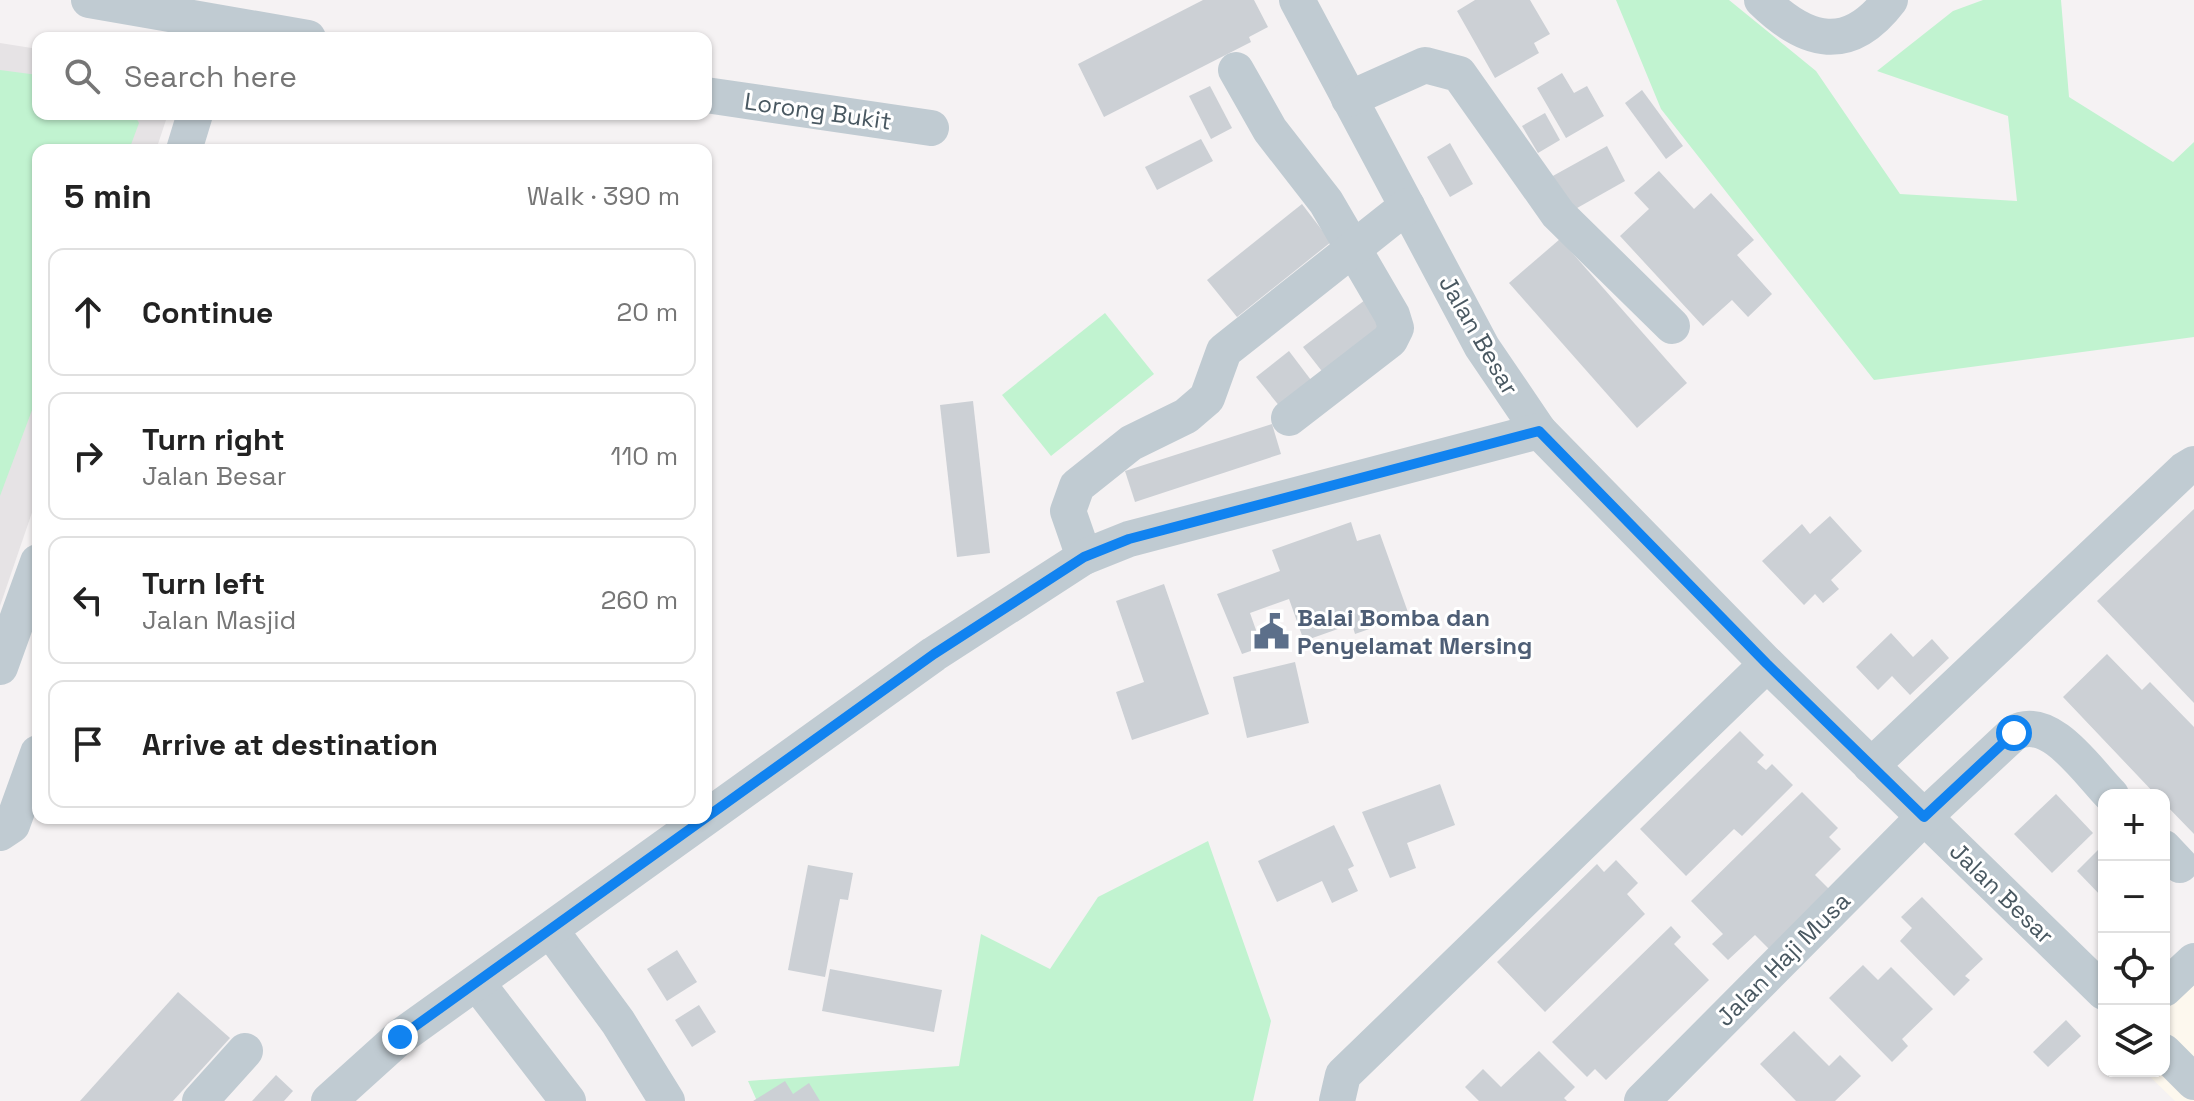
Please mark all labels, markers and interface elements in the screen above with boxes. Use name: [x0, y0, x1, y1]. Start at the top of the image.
search box: [32, 32, 712, 120]
icon: search: [60, 54, 104, 98]
text: Search here: [124, 57, 297, 96]
street label: Lorong Bukit: [743, 85, 893, 137]
text: 5 min: [64, 175, 152, 218]
text: Walk · 390 m: [527, 179, 680, 213]
street label: Jalan Besar: [1432, 269, 1526, 401]
icon: ahead: [66, 290, 110, 334]
text: Continue: [142, 293, 273, 332]
text: 20 m: [617, 295, 678, 329]
text: Turn right: [142, 420, 285, 459]
icon: right: [66, 434, 110, 478]
text: 110 m: [611, 439, 678, 473]
text: Jalan Besar: [142, 459, 287, 493]
text: Turn left: [142, 564, 265, 603]
icon: left: [66, 578, 110, 622]
text: 260 m: [601, 583, 678, 617]
place label: Balai Bomba dan Penyelamat Mersing: [1297, 602, 1532, 661]
text: Jalan Masjid: [142, 603, 296, 637]
public building icon: Balai Bomba dan Penyelamat Mersing: [1252, 612, 1290, 650]
route start: [1996, 715, 2032, 751]
icon: arrive: [66, 722, 110, 766]
text: Arrive at destination: [142, 725, 438, 764]
map controls: [2098, 789, 2170, 1077]
button: +: [2098, 789, 2170, 861]
street label: Jalan Besar: [1943, 835, 2061, 951]
button: −: [2098, 861, 2170, 933]
street label: Jalan Haji Musa: [1709, 885, 1857, 1033]
button: locate: [2098, 933, 2170, 1005]
button: layers: [2098, 1005, 2170, 1077]
route end: [382, 1019, 418, 1055]

